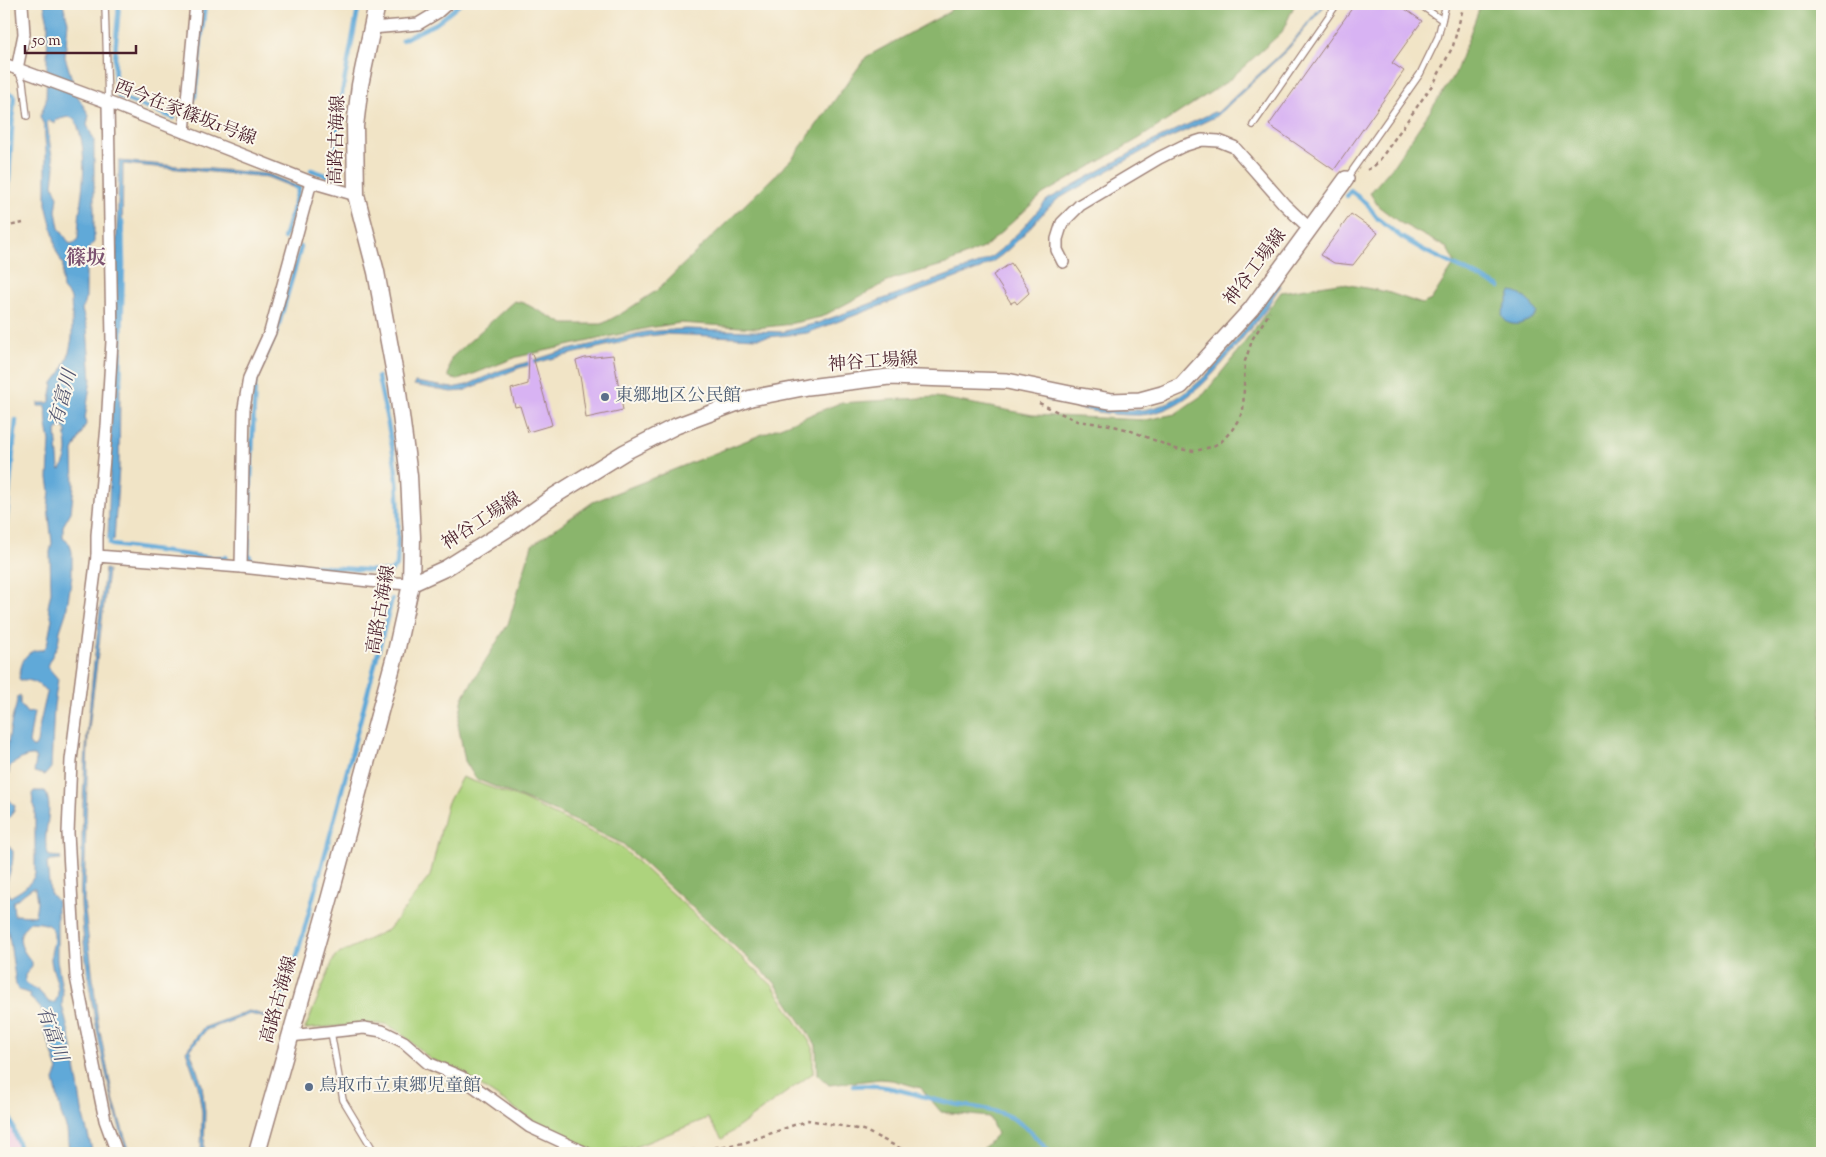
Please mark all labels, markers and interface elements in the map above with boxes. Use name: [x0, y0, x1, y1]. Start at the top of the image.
scale bar: [25, 22, 136, 54]
text: 50 m: [31, 31, 61, 52]
street label: 西今在家篠坂1号線: [110, 75, 260, 153]
street label: 高路古海線: [323, 95, 353, 185]
street label: 神谷工場線: [1219, 224, 1293, 312]
district label: 篠坂: [66, 245, 106, 274]
street label: 神谷工場線: [827, 347, 919, 379]
water label: 有富川: [44, 365, 85, 429]
place label: 東郷地区公民館: [615, 384, 741, 410]
marker: 東郷地区公民館: [599, 391, 611, 403]
street label: 神谷工場線: [437, 487, 527, 557]
street label: 高路古海線: [361, 563, 403, 657]
street label: 高路古海線: [255, 953, 305, 1047]
water label: 有富川: [29, 1003, 74, 1067]
place label: 鳥取市立東郷児童館: [319, 1074, 481, 1100]
marker: 鳥取市立東郷児童館: [303, 1081, 315, 1093]

